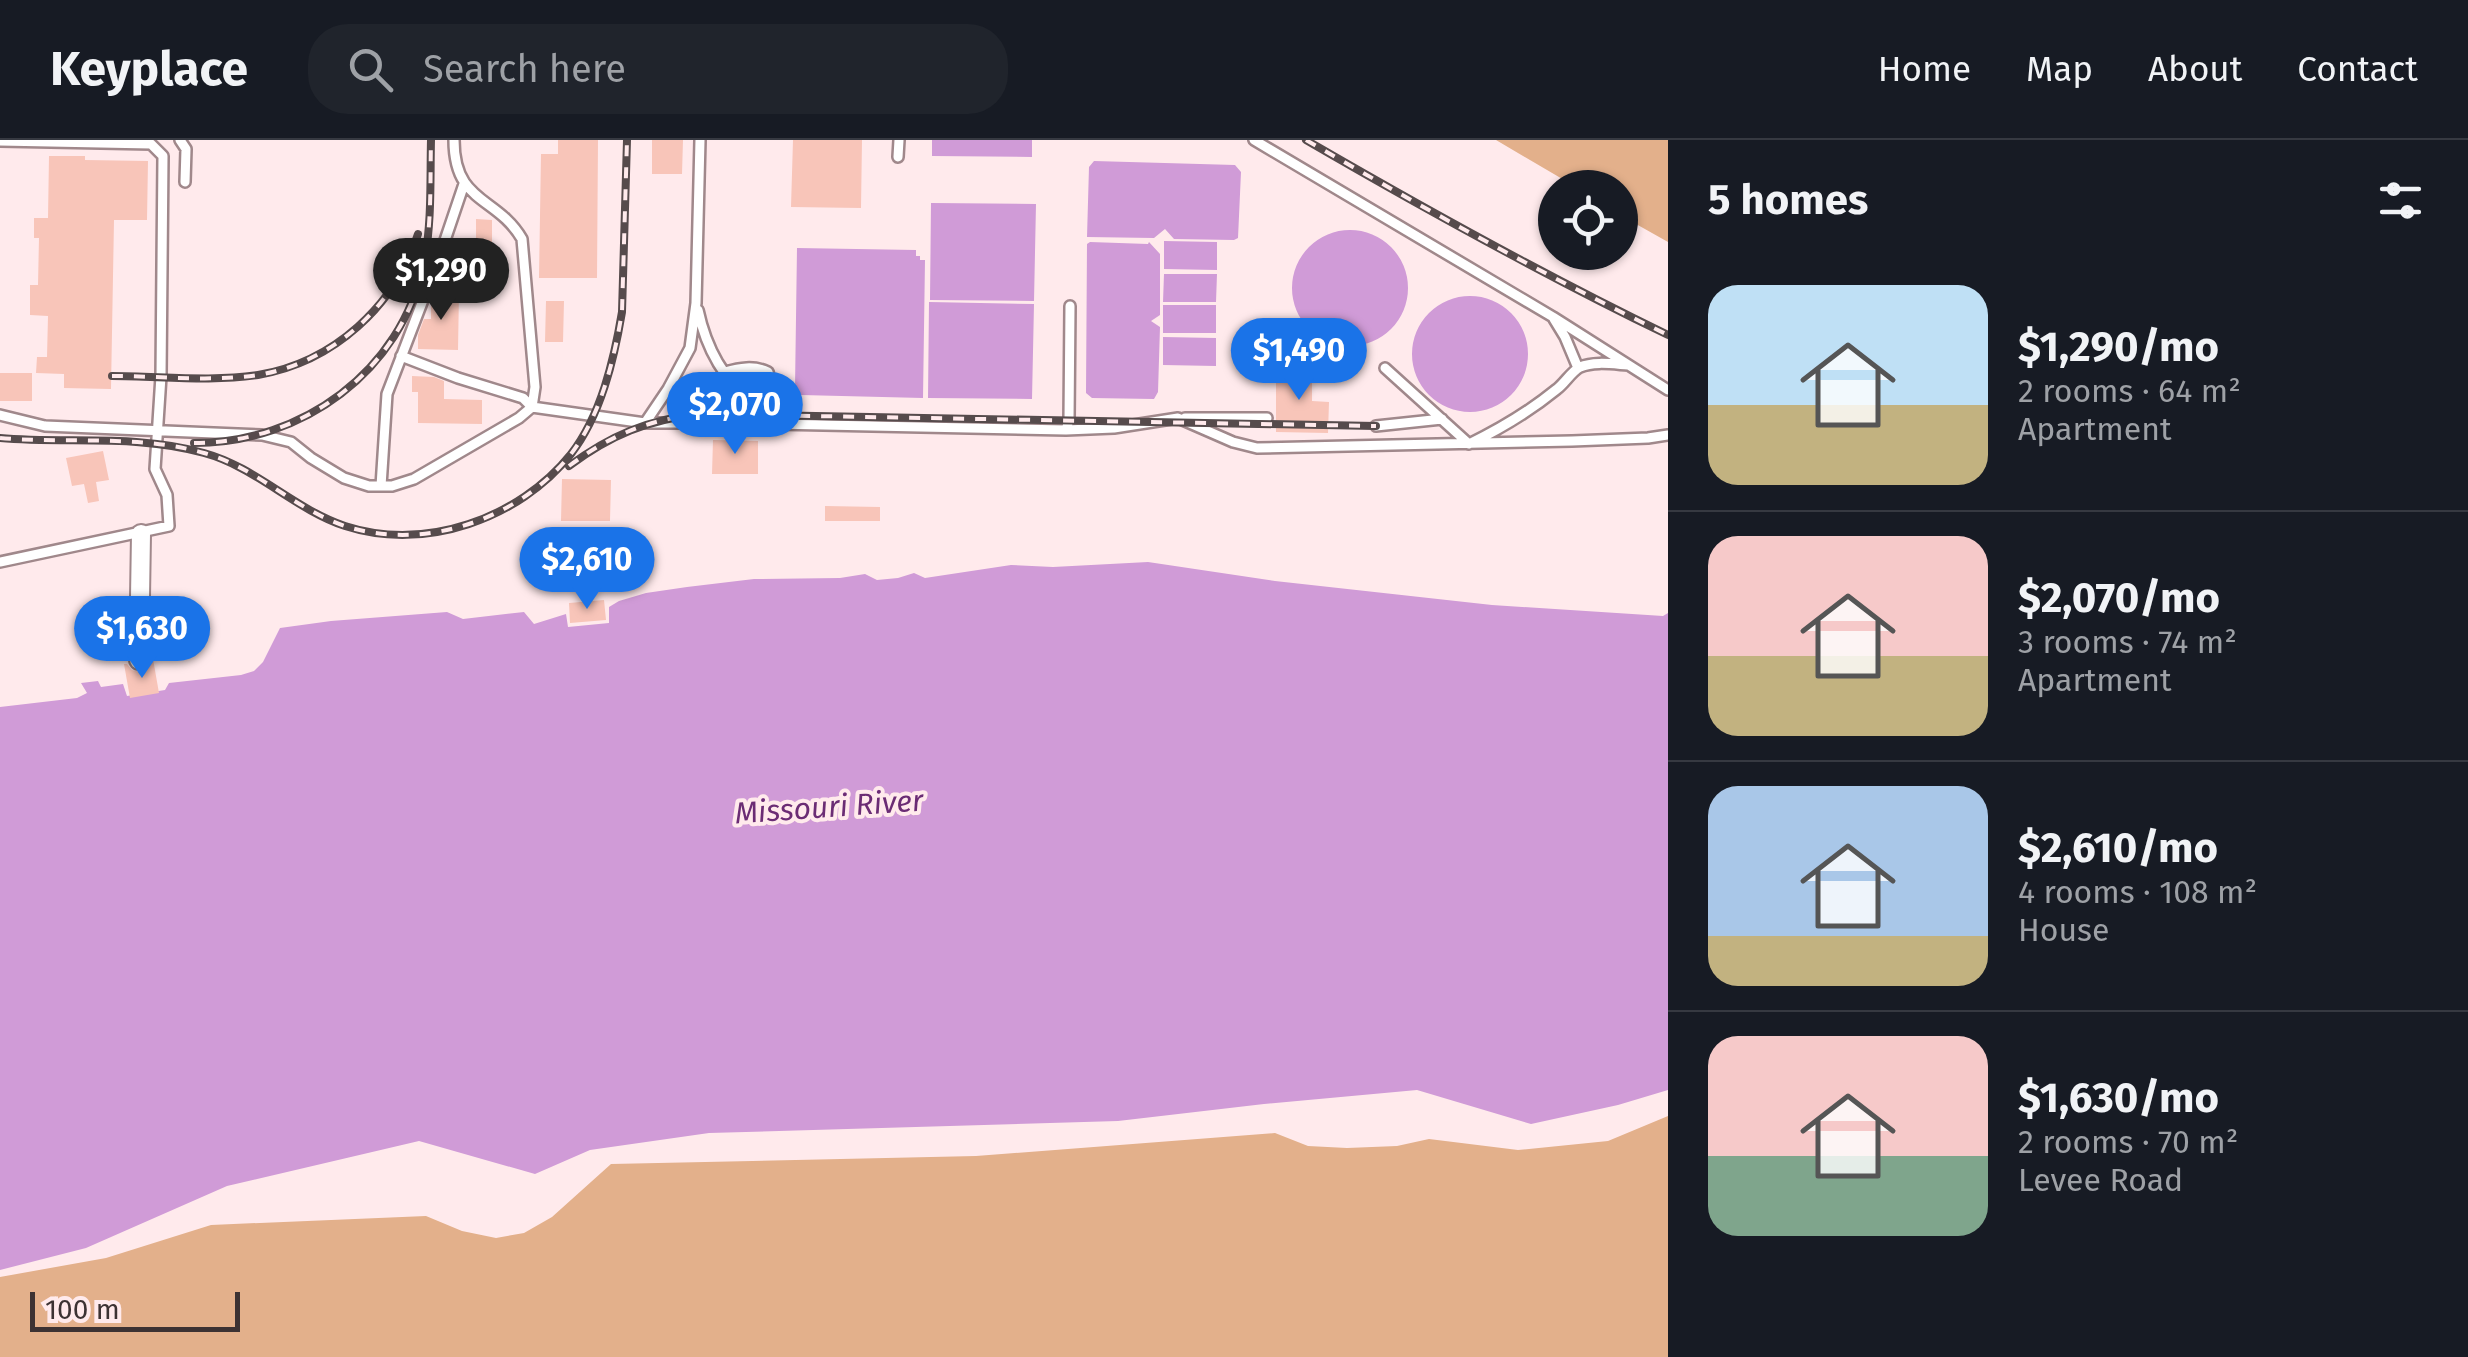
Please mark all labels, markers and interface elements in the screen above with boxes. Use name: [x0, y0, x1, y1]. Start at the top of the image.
search box: [308, 24, 1008, 114]
text: Keyplace: [50, 40, 248, 98]
icon: search: [343, 42, 398, 97]
text: Search here: [423, 46, 626, 92]
text: Home: [1878, 48, 1971, 90]
text: Map: [2026, 48, 2093, 90]
text: About: [2148, 48, 2242, 90]
text: Contact: [2297, 48, 2418, 90]
map controls: [1538, 170, 1638, 270]
button: locate: [1538, 170, 1638, 270]
icon: filters: [2373, 173, 2428, 228]
text: 5 homes: [1708, 175, 1868, 225]
pin: $1,290: [360, 238, 522, 323]
text: $1,290: [395, 251, 487, 289]
pin: $1,490: [1218, 318, 1380, 403]
text: $1,290/mo: [2018, 322, 2219, 372]
icon: home: [1788, 325, 1908, 445]
text: $1,490: [1253, 331, 1345, 369]
pin: $2,070: [654, 372, 816, 457]
text: 2 rooms · 64 m²: [2018, 372, 2241, 410]
text: $2,070: [689, 385, 781, 423]
text: Apartment: [2018, 410, 2172, 448]
pin: $2,610: [506, 527, 668, 612]
text: $2,610: [542, 540, 632, 578]
text: $2,070/mo: [2018, 573, 2220, 623]
icon: home: [1788, 576, 1908, 696]
pin: $1,630: [61, 596, 223, 681]
text: $1,630: [96, 609, 188, 647]
text: 3 rooms · 74 m²: [2018, 623, 2237, 661]
text: Apartment: [2018, 661, 2172, 699]
water label: Missouri River: [734, 782, 926, 832]
text: $2,610/mo: [2018, 823, 2218, 873]
icon: home: [1788, 826, 1908, 946]
text: 4 rooms · 108 m²: [2018, 873, 2257, 911]
text: House: [2018, 911, 2109, 949]
text: $1,630/mo: [2018, 1073, 2219, 1123]
icon: home: [1788, 1076, 1908, 1196]
text: 2 rooms · 70 m²: [2018, 1123, 2238, 1161]
text: Levee Road: [2018, 1161, 2183, 1199]
scale bar: [30, 1287, 240, 1332]
text: 100 m: [45, 1293, 120, 1326]

